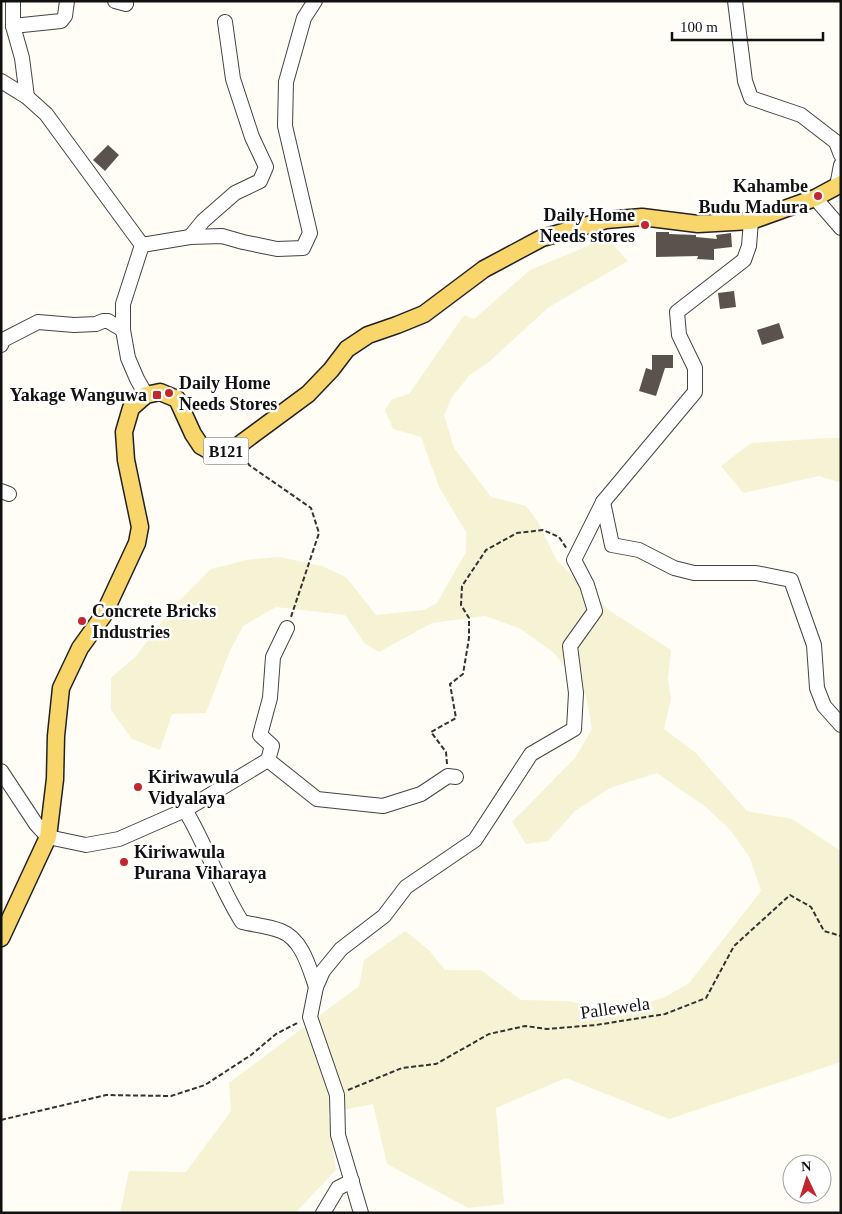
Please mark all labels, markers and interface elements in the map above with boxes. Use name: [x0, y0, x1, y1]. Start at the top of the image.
scale bar: [672, 10, 823, 42]
text: 100 m: [680, 19, 718, 35]
place label: Kahambe Budu Madura: [698, 176, 808, 217]
marker: Kahambe Budu Madura: [812, 190, 824, 202]
place label: Daily Home Needs stores: [540, 205, 635, 246]
marker: Daily Home Needs stores: [639, 219, 651, 231]
place label: Daily Home Needs Stores: [179, 373, 277, 414]
place label: Yakage Wanguwa: [10, 385, 147, 405]
marker: Daily Home Needs Stores: [163, 387, 175, 399]
marker: Yakage Wanguwa: [151, 389, 163, 401]
road number: B121: [204, 438, 248, 464]
place label: Concrete Bricks Industries: [92, 601, 216, 642]
marker: Concrete Bricks Industries: [76, 615, 88, 627]
place label: Kiriwawula Vidyalaya: [148, 767, 239, 808]
marker: Kiriwawula Vidyalaya: [132, 781, 144, 793]
place label: Kiriwawula Purana Viharaya: [134, 842, 267, 883]
marker: Kiriwawula Purana Viharaya: [118, 856, 130, 868]
street label: Pallewela: [579, 993, 651, 1023]
north arrow: [782, 1154, 832, 1204]
text: N: [801, 1159, 812, 1174]

